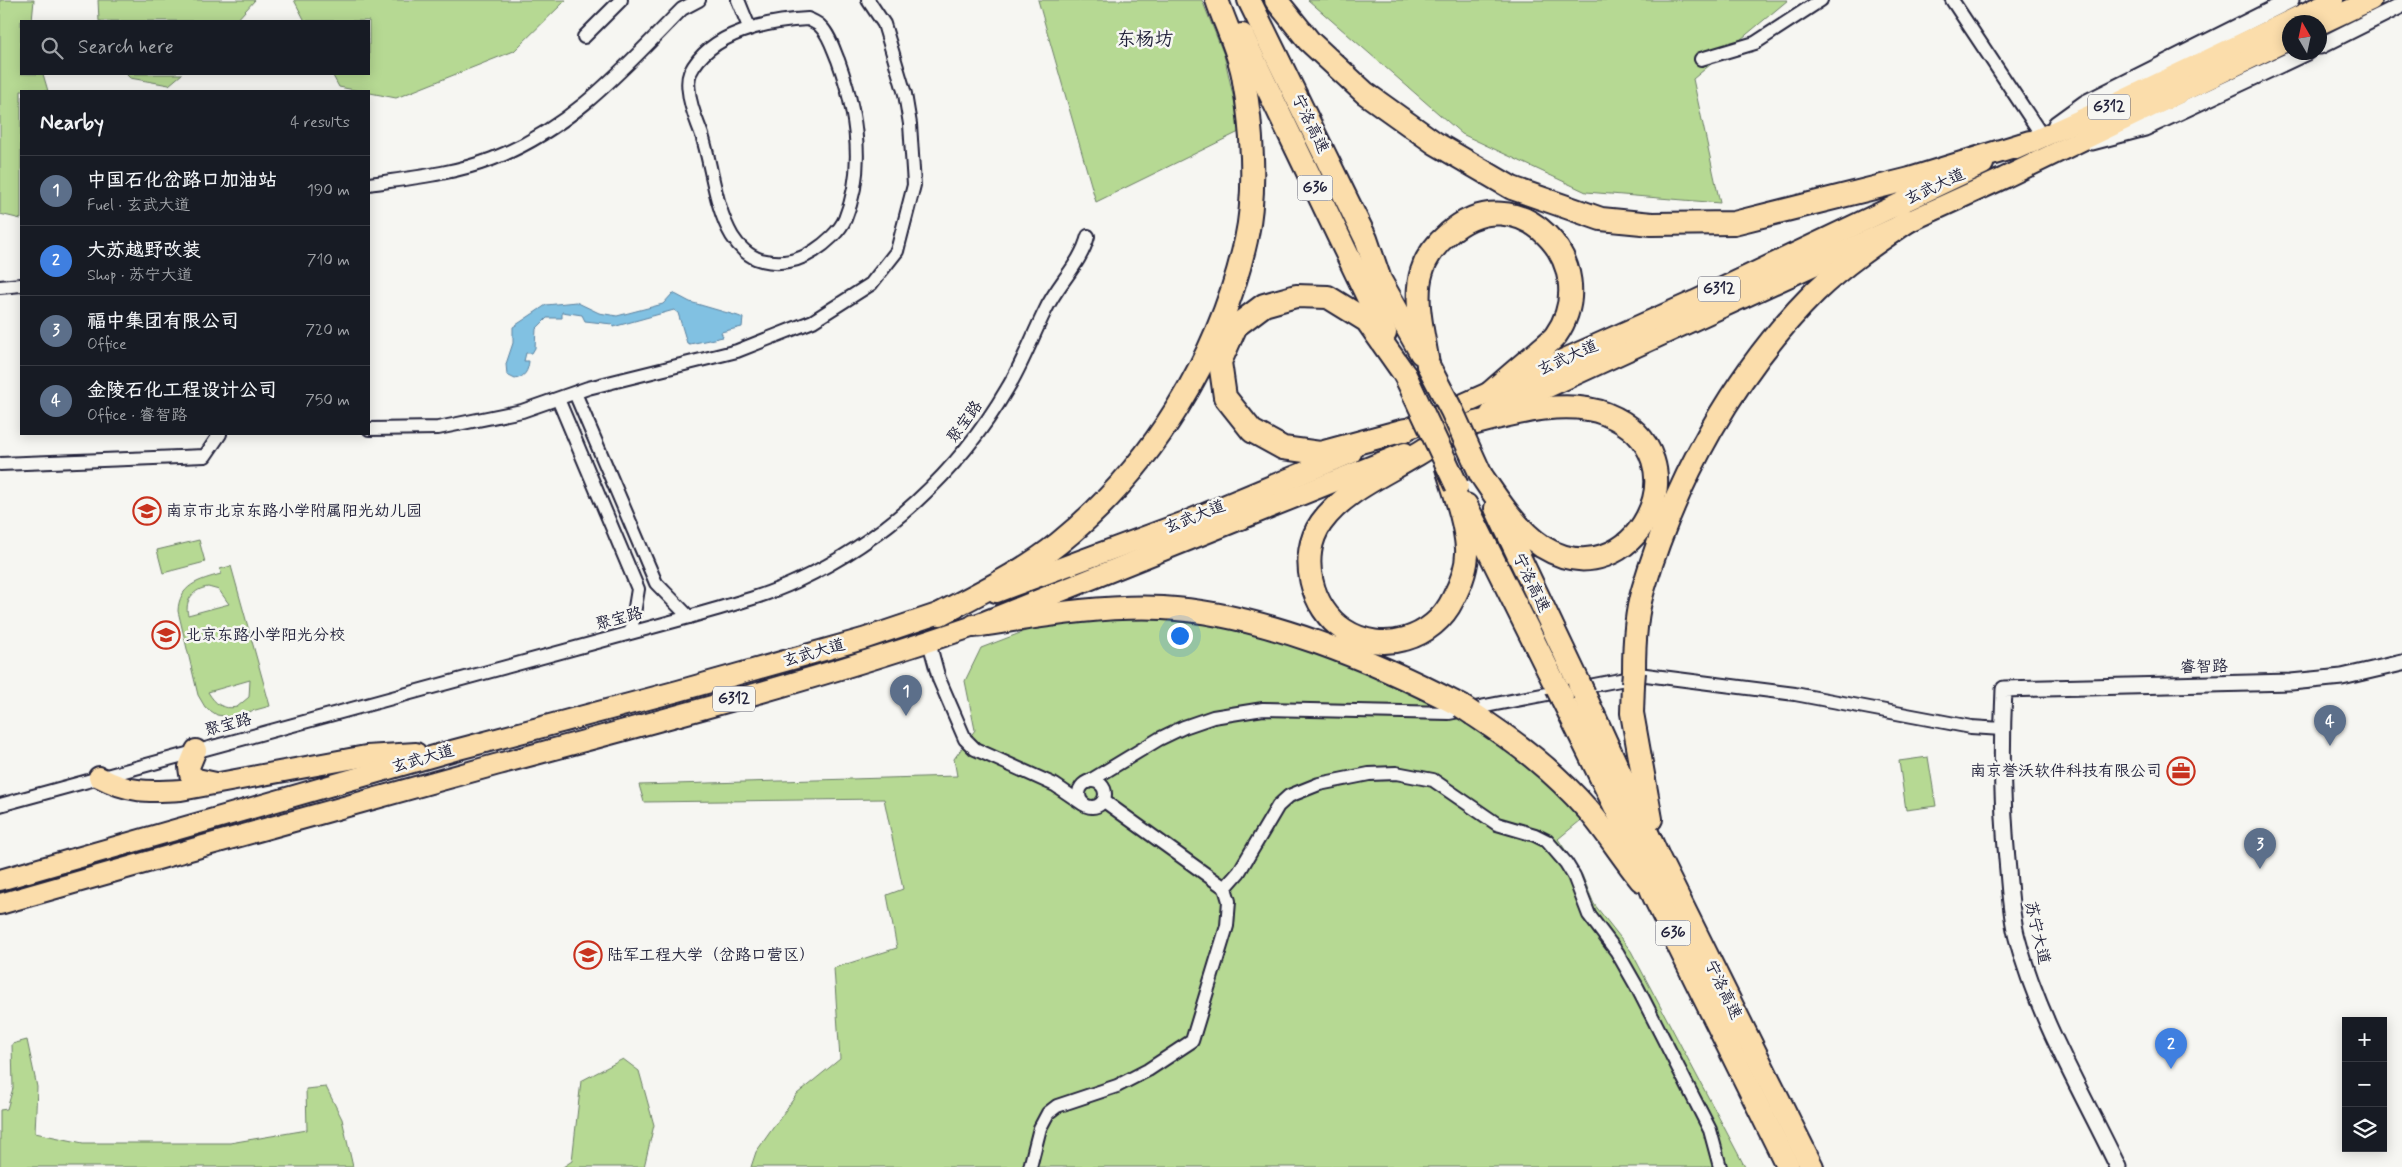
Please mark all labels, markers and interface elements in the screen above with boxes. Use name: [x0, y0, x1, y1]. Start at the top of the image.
north arrow: [2282, 15, 2327, 60]
search box: [20, 20, 370, 75]
district label: 东杨坊: [1116, 27, 1174, 52]
icon: search: [38, 34, 66, 62]
text: Search here: [78, 35, 174, 60]
street label: 宁洛高速: [1287, 91, 1333, 157]
road number: G312: [2088, 94, 2130, 120]
text: Nearby: [40, 109, 104, 137]
text: 4 results: [290, 112, 350, 133]
street label: 玄武大道: [1902, 164, 1968, 210]
text: 中国石化岔路口加油站: [87, 168, 277, 193]
road number: G36: [1298, 176, 1332, 200]
text: 1: [52, 180, 60, 201]
text: 190 m: [307, 180, 350, 201]
text: Fuel · 玄武大道: [87, 195, 190, 216]
text: 大苏越野改装: [87, 238, 201, 263]
text: 2: [52, 250, 60, 271]
text: 710 m: [307, 250, 350, 271]
text: Shop · 苏宁大道: [87, 265, 193, 286]
road number: G312: [1698, 276, 1740, 302]
text: 福中集团有限公司: [87, 309, 239, 334]
text: 3: [52, 320, 60, 341]
text: 720 m: [305, 320, 350, 341]
text: Office: [87, 334, 127, 355]
street label: 玄武大道: [1534, 335, 1602, 381]
text: 金陵石化工程设计公司: [87, 378, 277, 403]
text: 4: [51, 390, 61, 411]
text: 750 m: [305, 390, 350, 411]
street label: 聚宝路: [942, 396, 988, 448]
text: Office · 睿智路: [87, 405, 187, 426]
street label: 玄武大道: [1161, 495, 1229, 539]
school or university icon: 南京市北京东路小学附属阳光幼儿园: [132, 496, 162, 526]
place label: 南京市北京东路小学附属阳光幼儿园: [166, 501, 422, 522]
street label: 宁洛高速: [1508, 550, 1554, 616]
street label: 聚宝路: [593, 603, 645, 635]
school or university icon: 北京东路小学阳光分校: [151, 620, 181, 650]
your location: [1167, 623, 1193, 649]
place label: 北京东路小学阳光分校: [185, 625, 345, 646]
street label: 玄武大道: [780, 634, 848, 672]
street label: 睿智路: [2180, 656, 2228, 678]
pin: 1: [890, 675, 922, 716]
road number: G312: [713, 686, 755, 712]
pin: 4: [2314, 705, 2346, 746]
street label: 聚宝路: [202, 709, 254, 741]
street label: 玄武大道: [389, 740, 457, 778]
office icon: 南京誉沃软件科技有限公司: [2166, 756, 2196, 786]
place label: 南京誉沃软件科技有限公司: [1970, 761, 2162, 782]
pin: 3: [2244, 828, 2276, 869]
street label: 苏宁大道: [2020, 899, 2054, 967]
road number: G36: [1656, 920, 1690, 946]
school or university icon: 陆军工程大学（岔路口营区）: [573, 940, 603, 970]
place label: 陆军工程大学（岔路口营区）: [607, 945, 815, 966]
street label: 宁洛高速: [1700, 957, 1746, 1023]
map controls: [2342, 1017, 2387, 1152]
button: +: [2342, 1017, 2387, 1062]
pin: 2: [2155, 1028, 2187, 1069]
button: −: [2342, 1062, 2387, 1107]
button: layers: [2342, 1107, 2387, 1152]

